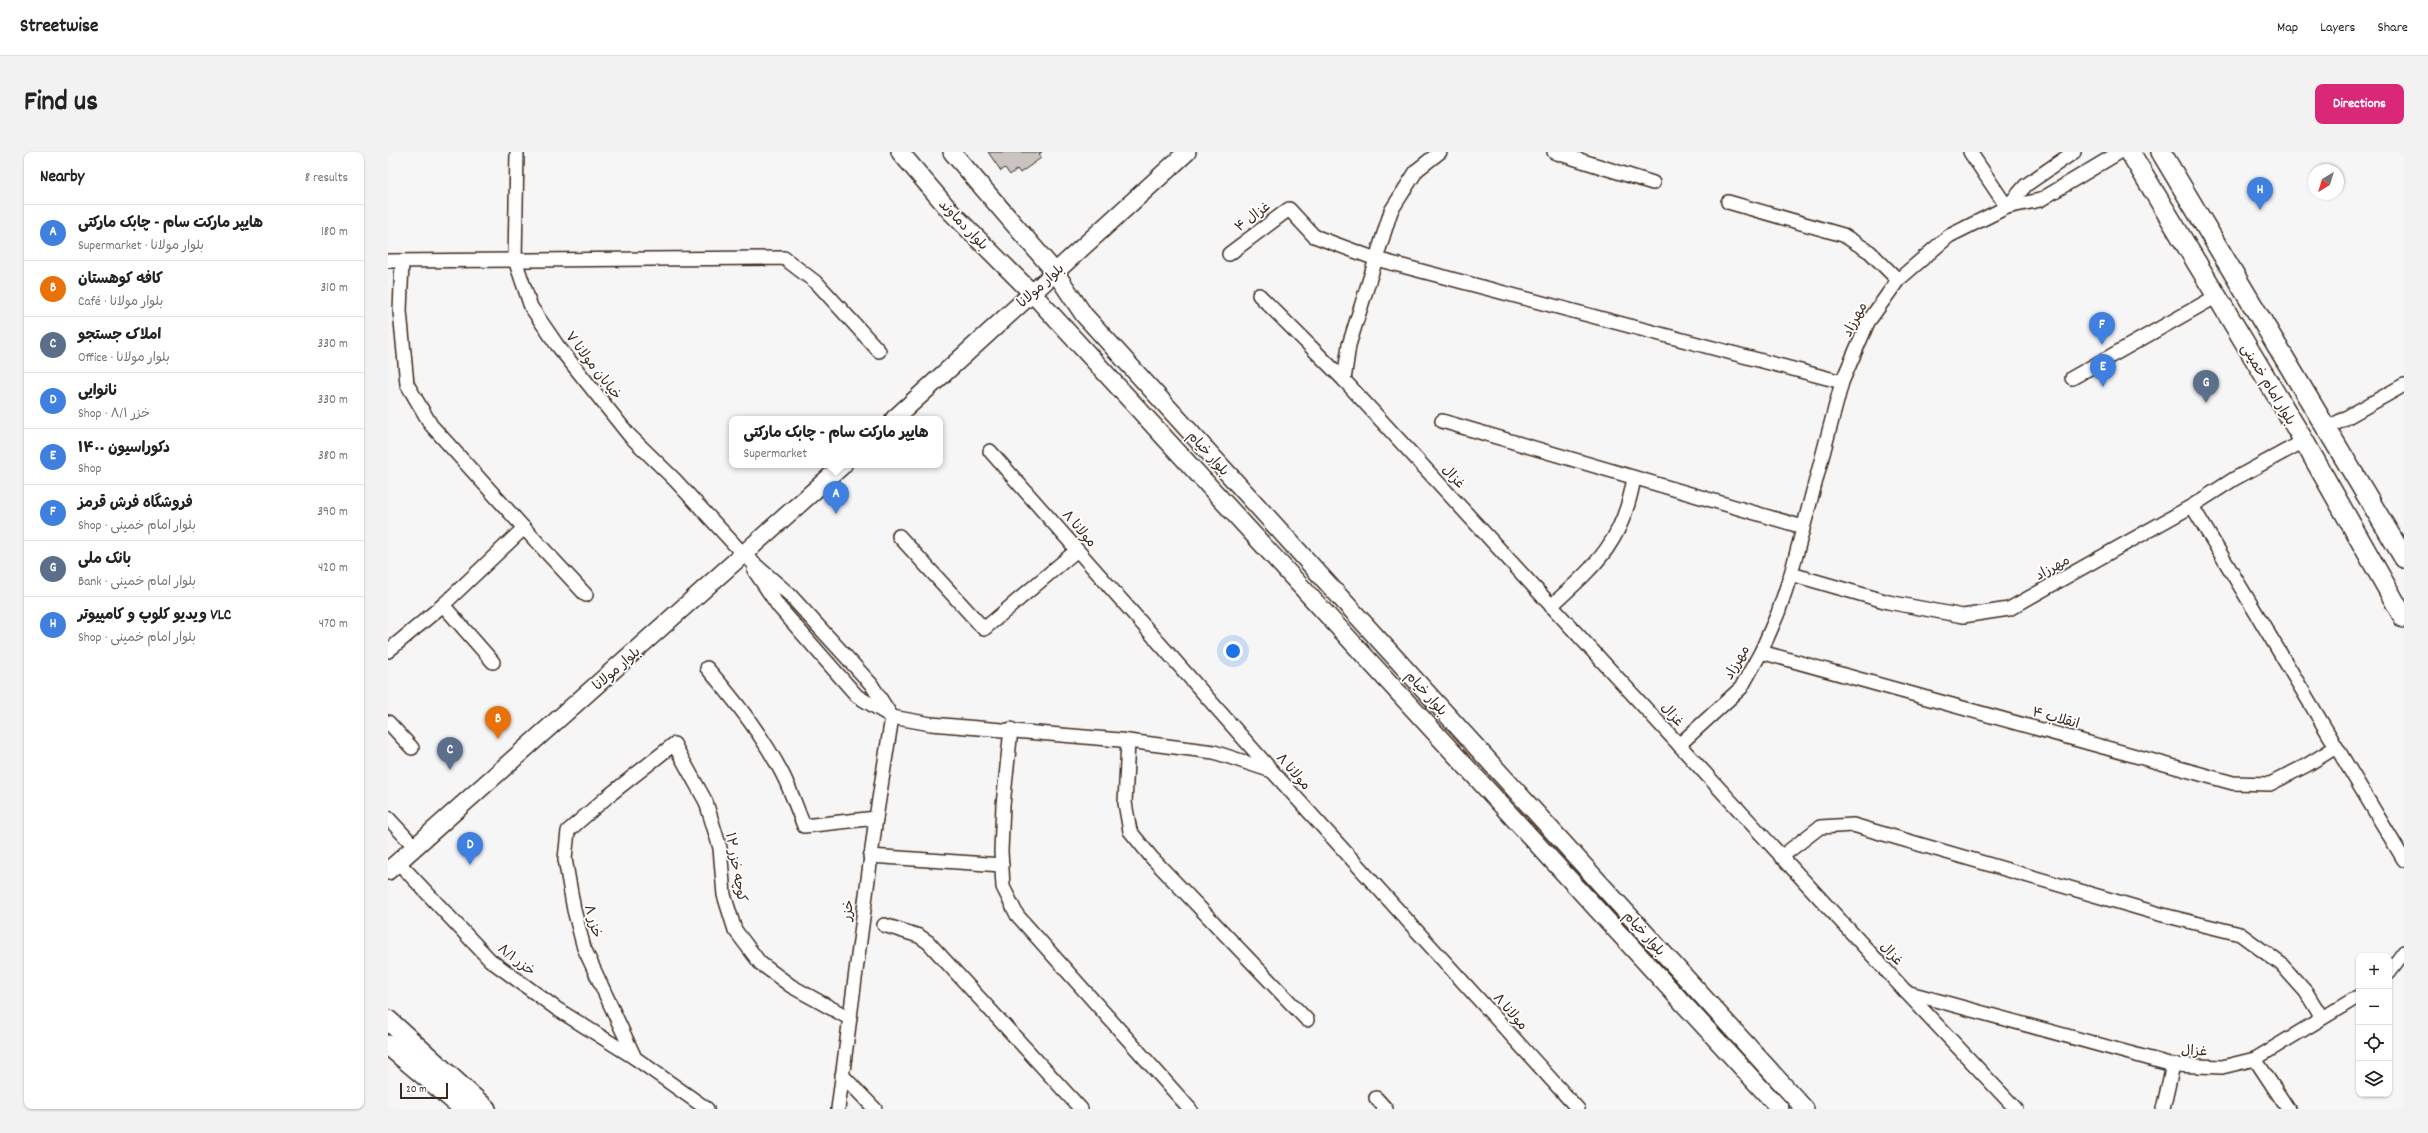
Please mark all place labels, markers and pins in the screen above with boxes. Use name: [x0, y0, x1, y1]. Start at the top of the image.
pin: H: [2247, 177, 2273, 210]
pin: F: [2089, 312, 2115, 345]
pin: E: [2090, 354, 2116, 387]
pin: G: [2193, 370, 2219, 403]
pin: A: [823, 481, 849, 514]
pin: B: [485, 706, 511, 739]
pin: C: [437, 737, 463, 770]
pin: D: [457, 832, 483, 865]

